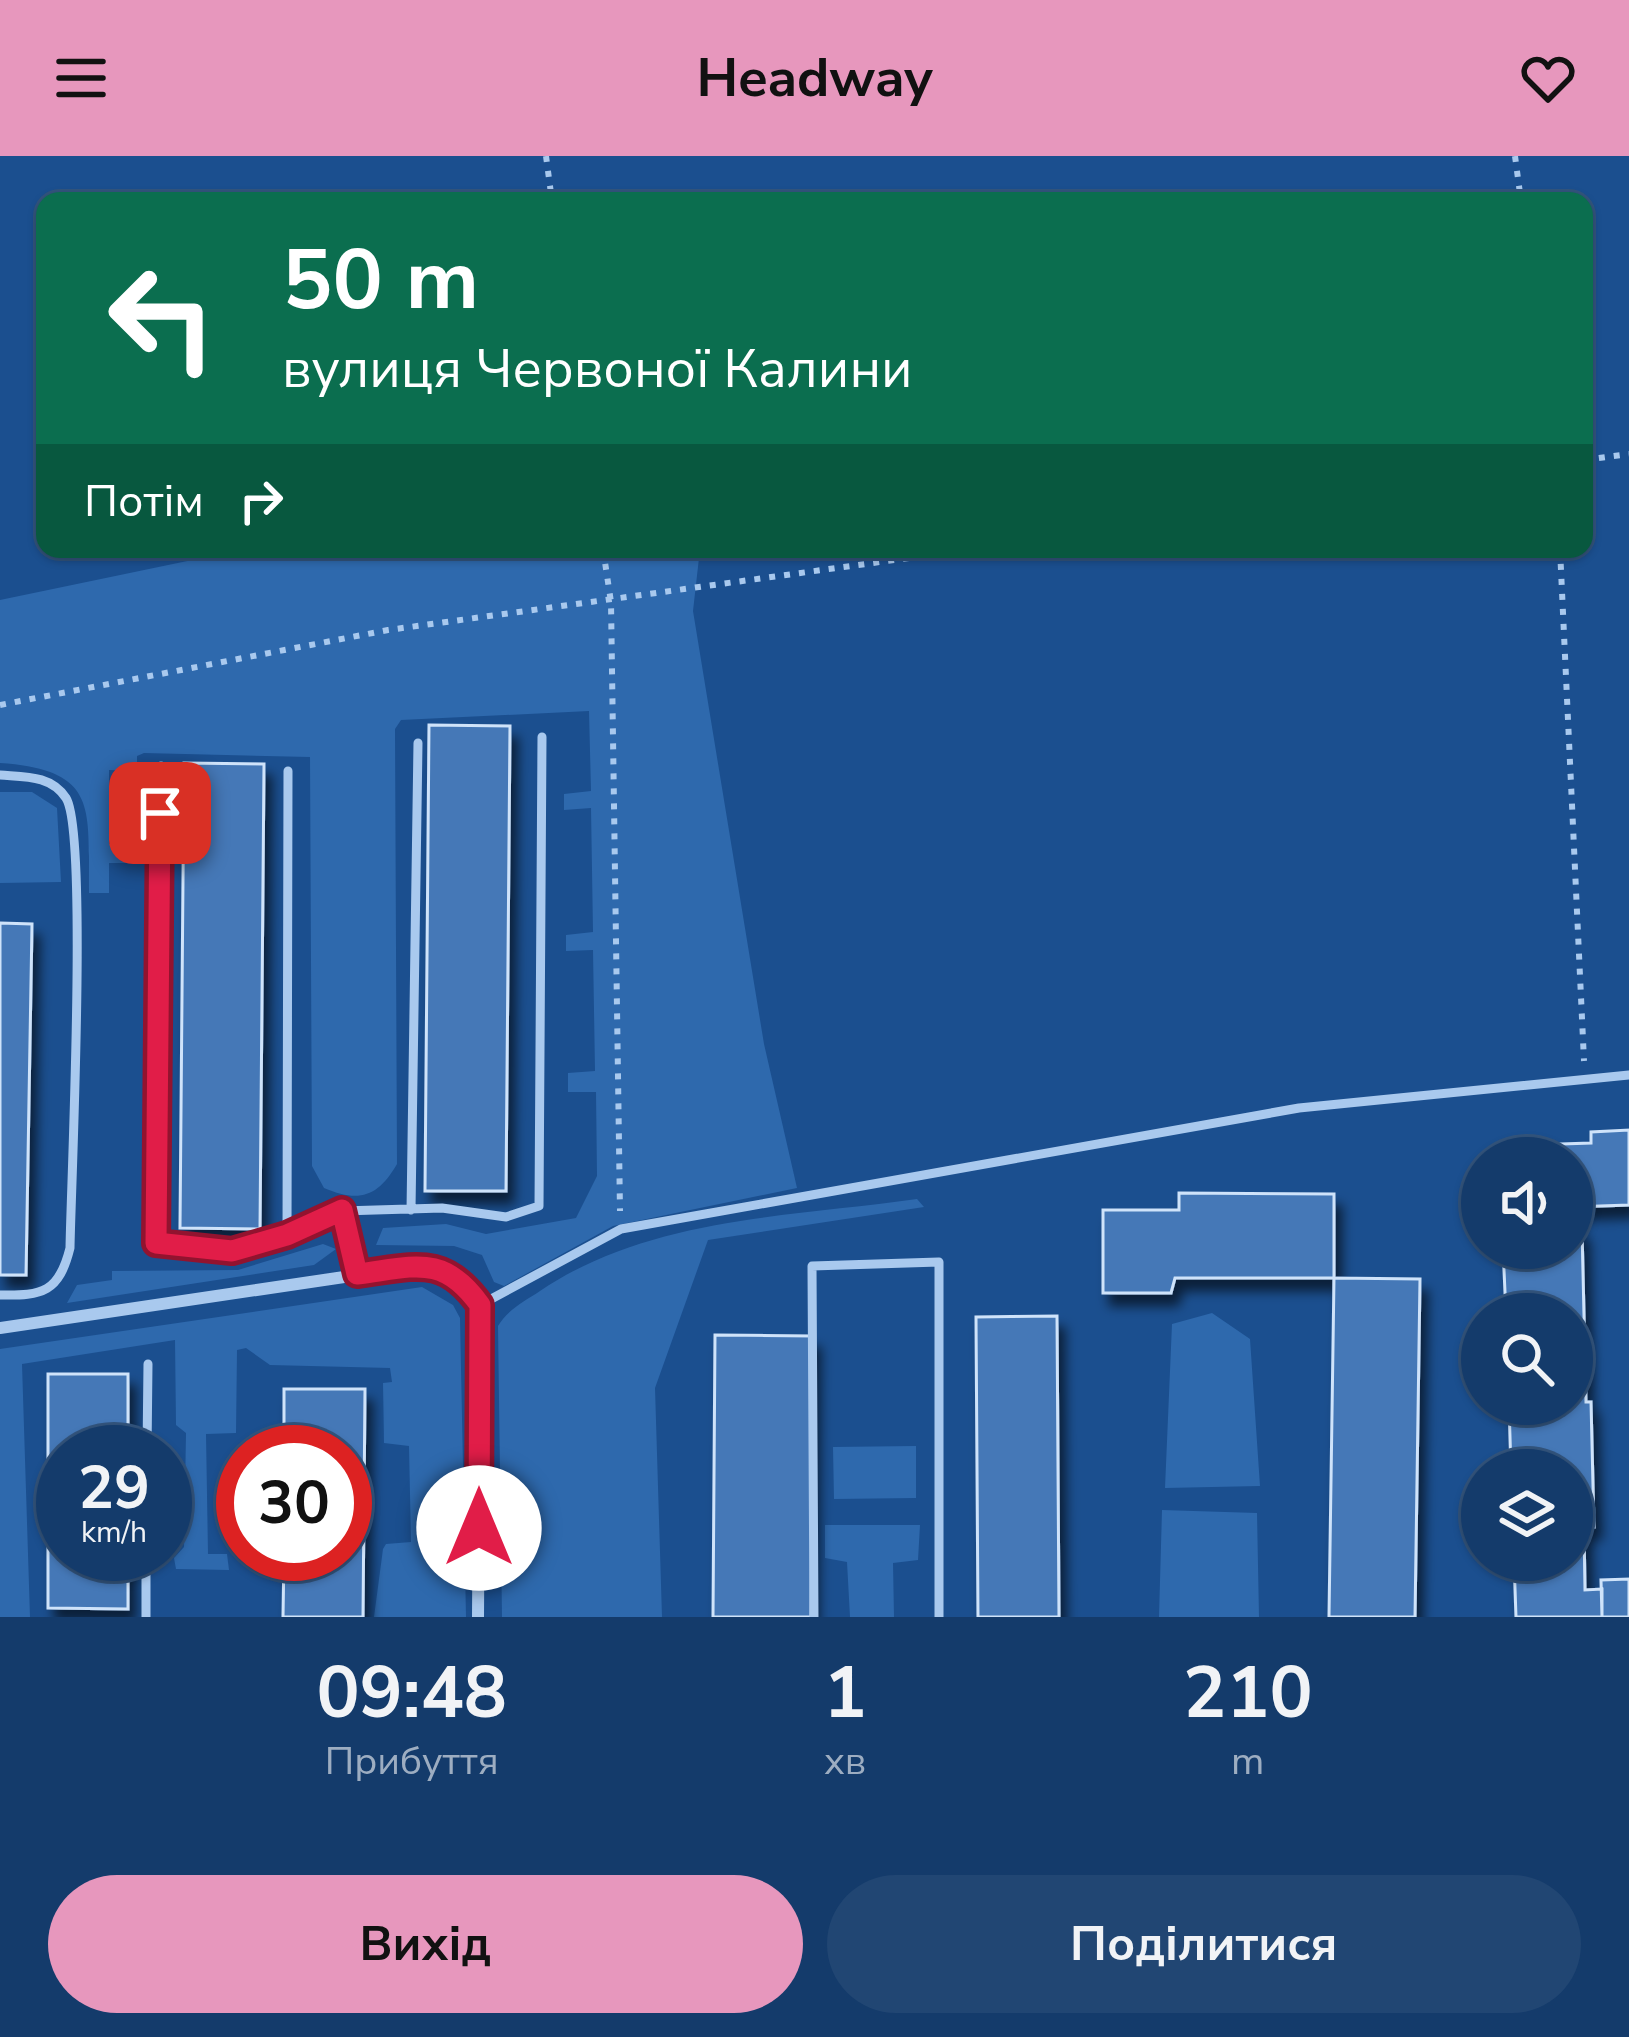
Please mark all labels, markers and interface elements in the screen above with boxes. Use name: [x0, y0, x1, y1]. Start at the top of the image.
text: Headway: [696, 41, 933, 115]
icon: menu: [48, 45, 114, 111]
icon: heart: [1515, 45, 1581, 111]
text: 50 m: [282, 223, 479, 338]
icon: left: [84, 240, 240, 396]
text: вулиця Червоної Калини: [282, 332, 913, 406]
icon: right: [228, 468, 294, 534]
text: Потім: [84, 471, 204, 532]
pin: [109, 762, 211, 864]
icon: arrive: [127, 780, 193, 846]
map controls: [1461, 1137, 1593, 1581]
button: sound: [1461, 1137, 1593, 1269]
button: search: [1461, 1293, 1593, 1425]
speed limit sign: 30: [216, 1425, 372, 1581]
text: 29: [78, 1447, 150, 1529]
button: layers: [1461, 1449, 1593, 1581]
position arrow: [416, 1465, 542, 1591]
text: km/h: [81, 1512, 147, 1553]
text: 09:48: [316, 1644, 507, 1742]
text: 1: [823, 1644, 867, 1742]
text: 210: [1183, 1644, 1313, 1742]
text: Прибуття: [325, 1735, 499, 1788]
text: хв: [824, 1735, 866, 1788]
text: m: [1231, 1735, 1264, 1788]
button: Вихід: [48, 1875, 803, 2013]
button: Поділитися: [827, 1875, 1581, 2013]

